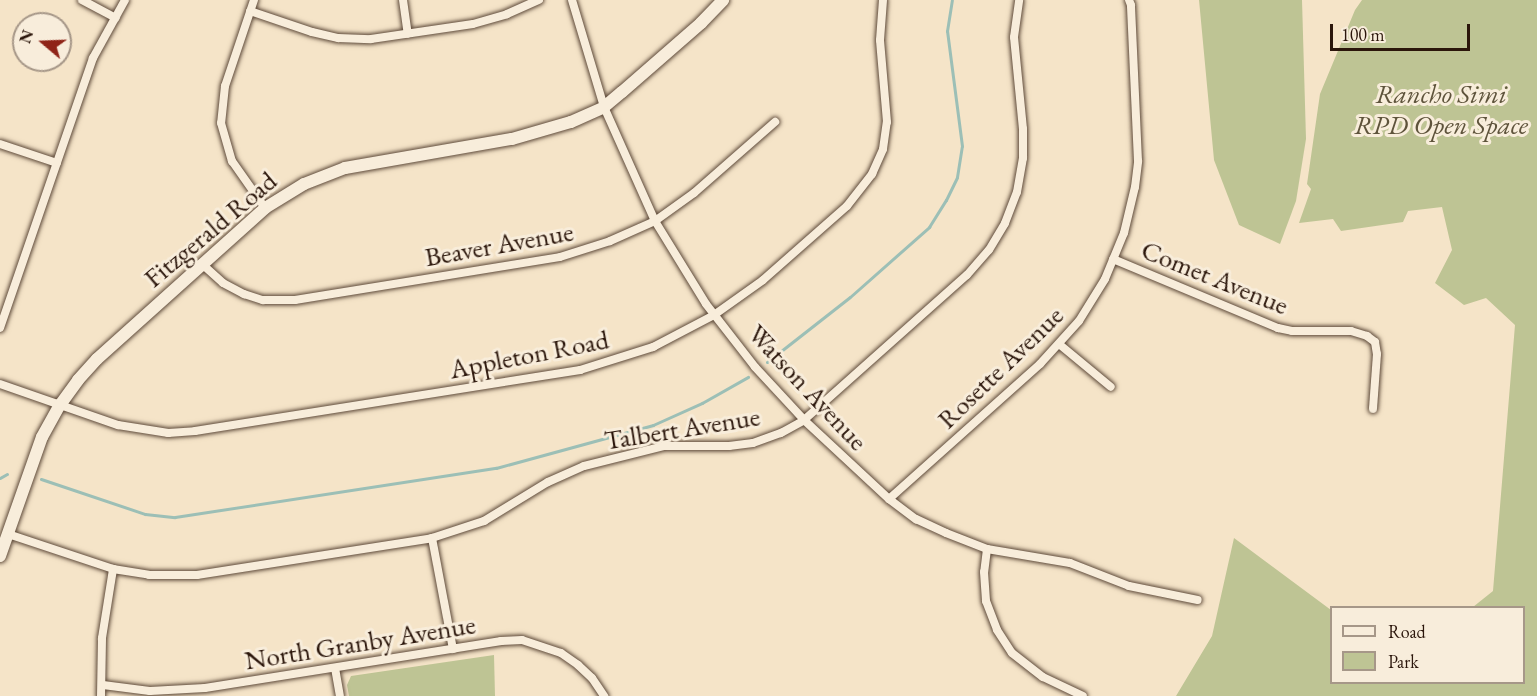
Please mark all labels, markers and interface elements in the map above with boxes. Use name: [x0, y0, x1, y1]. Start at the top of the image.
north arrow: [12, 12, 72, 72]
scale bar: [1333, 12, 1472, 50]
text: 100 m: [1341, 23, 1385, 46]
text: N: [14, 27, 38, 46]
park label: Rancho Simi RPD Open Space: [1354, 77, 1528, 140]
street label: Fitzgerald Road: [137, 164, 283, 294]
street label: Beaver Avenue: [422, 215, 576, 273]
street label: Comet Avenue: [1137, 233, 1293, 321]
street label: Rosette Avenue: [930, 299, 1070, 435]
street label: Watson Avenue: [741, 317, 875, 457]
street label: Appleton Road: [447, 323, 611, 385]
street label: Talbert Avenue: [602, 400, 762, 456]
legend: [1330, 606, 1525, 684]
street label: North Granby Avenue: [242, 608, 478, 676]
text: Road: [1388, 620, 1426, 643]
text: Park: [1388, 650, 1419, 673]

